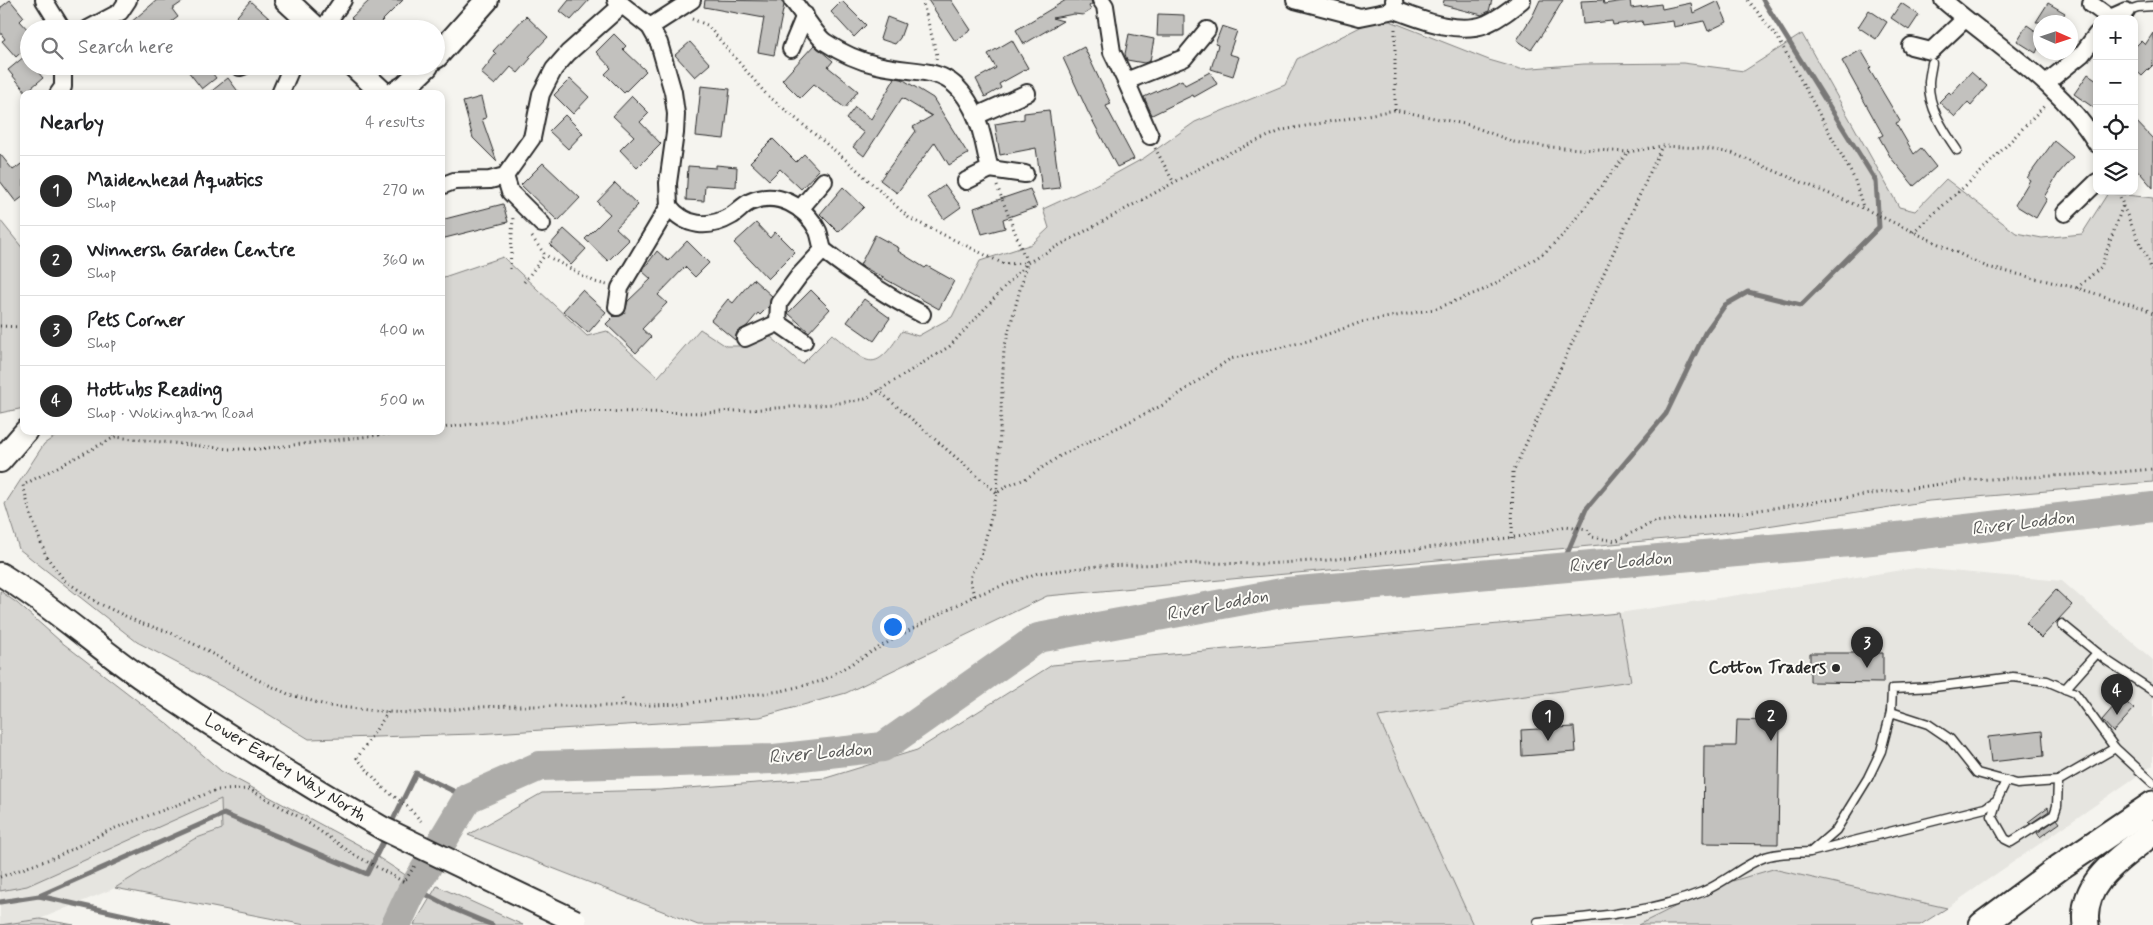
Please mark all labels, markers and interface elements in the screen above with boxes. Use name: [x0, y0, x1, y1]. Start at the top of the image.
north arrow: [2033, 15, 2078, 60]
map controls: [2093, 15, 2138, 195]
button: +: [2093, 15, 2138, 60]
search box: [20, 20, 445, 75]
icon: search: [38, 34, 66, 62]
text: Search here: [78, 35, 174, 60]
button: −: [2093, 60, 2138, 105]
button: locate: [2093, 105, 2138, 150]
text: Nearby: [40, 109, 104, 137]
text: 4 results: [365, 112, 425, 133]
button: layers: [2093, 150, 2138, 195]
text: Maidenhead Aquatics: [87, 168, 263, 193]
text: 1: [52, 180, 60, 201]
text: 270 m: [382, 180, 425, 201]
text: Shop: [87, 193, 116, 214]
text: Winnersh Garden Centre: [87, 238, 295, 263]
text: 2: [52, 250, 60, 271]
text: 360 m: [382, 250, 425, 271]
text: Shop: [87, 263, 116, 284]
text: Pets Corner: [87, 308, 185, 333]
text: 3: [52, 320, 60, 341]
text: 400 m: [380, 320, 425, 341]
text: Shop: [87, 333, 116, 354]
text: Hottubs Reading: [87, 378, 222, 403]
text: 4: [51, 390, 61, 411]
text: 500 m: [380, 390, 425, 411]
text: Shop · Wokingham Road: [87, 403, 254, 424]
water label: River Loddon: [1970, 504, 2076, 542]
water label: River Loddon: [1567, 545, 1673, 579]
water label: River Loddon: [1164, 583, 1270, 627]
your location: [880, 614, 906, 640]
pin: 3: [1851, 627, 1883, 668]
place label: Cotton Traders: [1708, 656, 1826, 680]
marker: Cotton Traders: [1830, 662, 1842, 674]
pin: 4: [2101, 674, 2133, 715]
pin: 1: [1532, 700, 1564, 741]
pin: 2: [1755, 700, 1787, 741]
street label: Lower Earley Way North: [199, 708, 371, 828]
water label: River Loddon: [767, 736, 873, 770]

